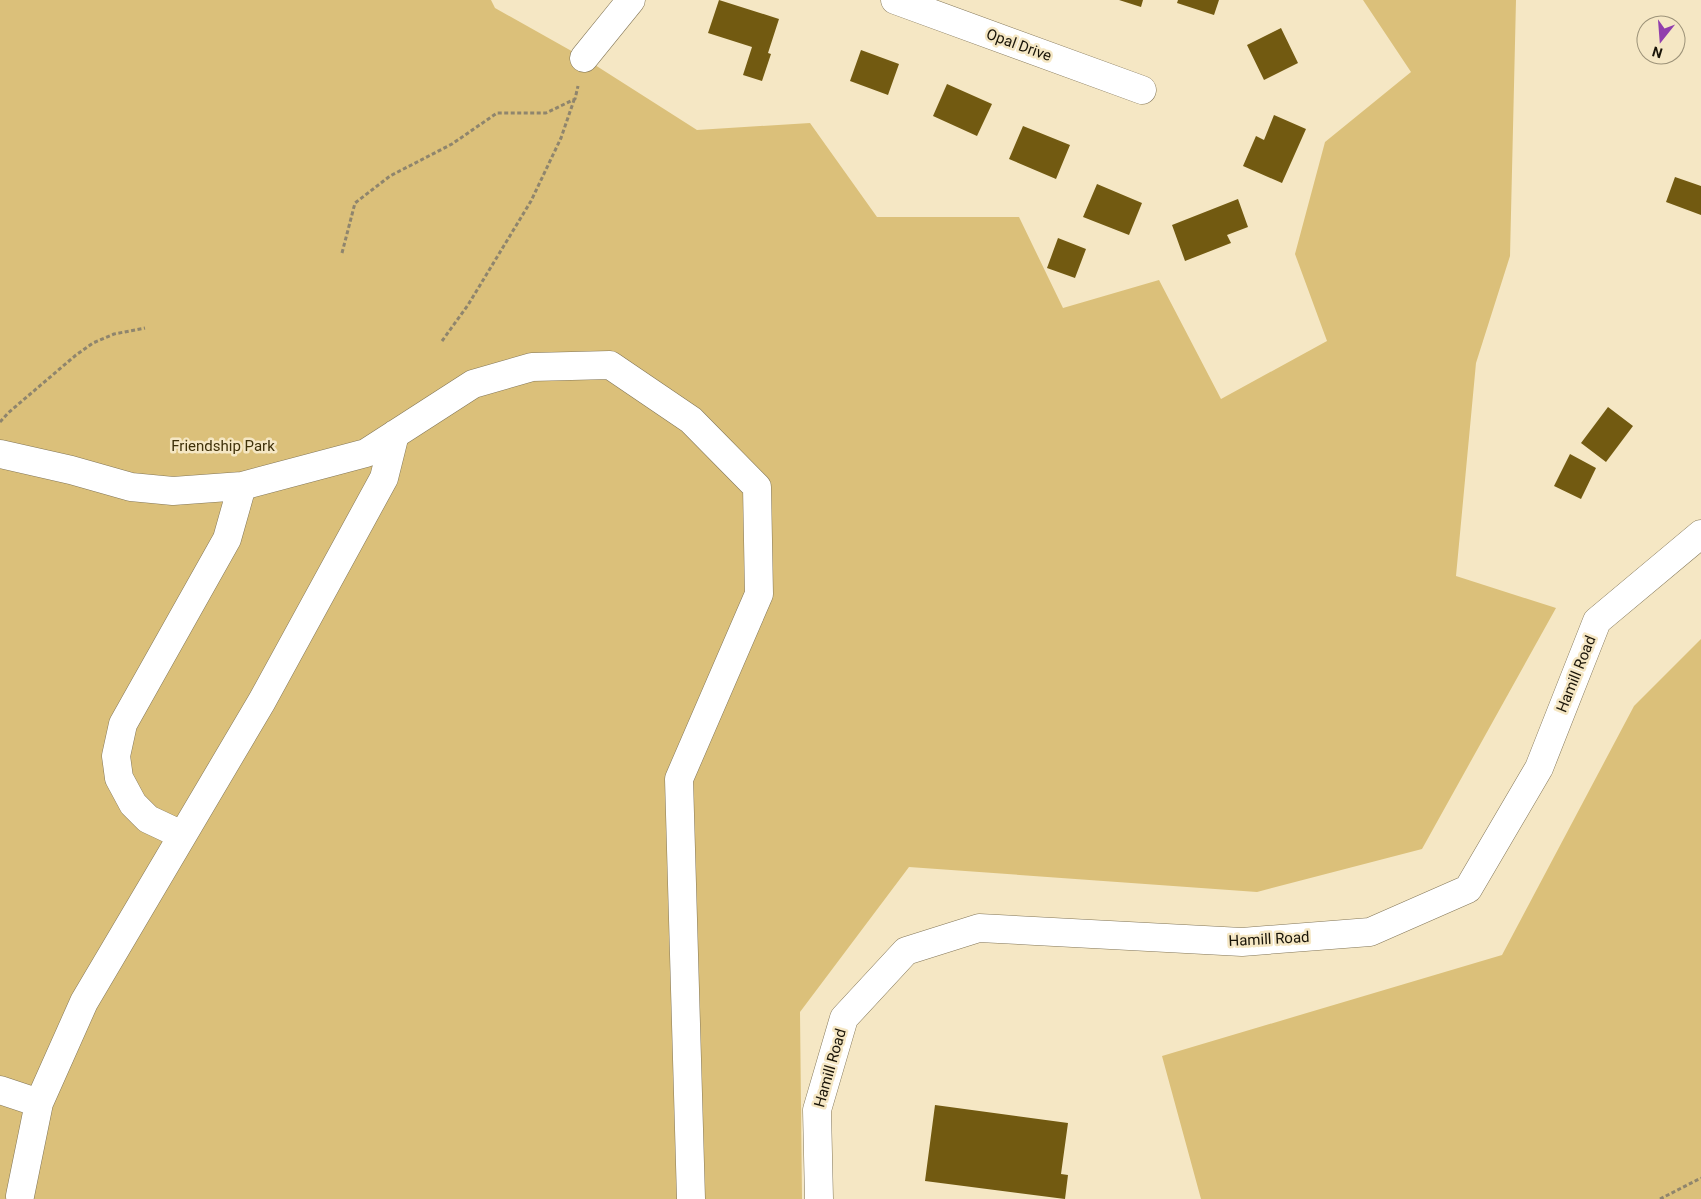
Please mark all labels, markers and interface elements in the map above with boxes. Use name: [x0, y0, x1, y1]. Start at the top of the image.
north arrow: [1636, 15, 1686, 65]
street label: Opal Drive: [984, 25, 1054, 65]
text: N: [1650, 43, 1664, 62]
park label: Friendship Park: [171, 437, 275, 455]
street label: Hamill Road: [1552, 633, 1600, 715]
street label: Hamill Road: [1228, 928, 1310, 950]
street label: Hamill Road: [810, 1027, 850, 1109]

